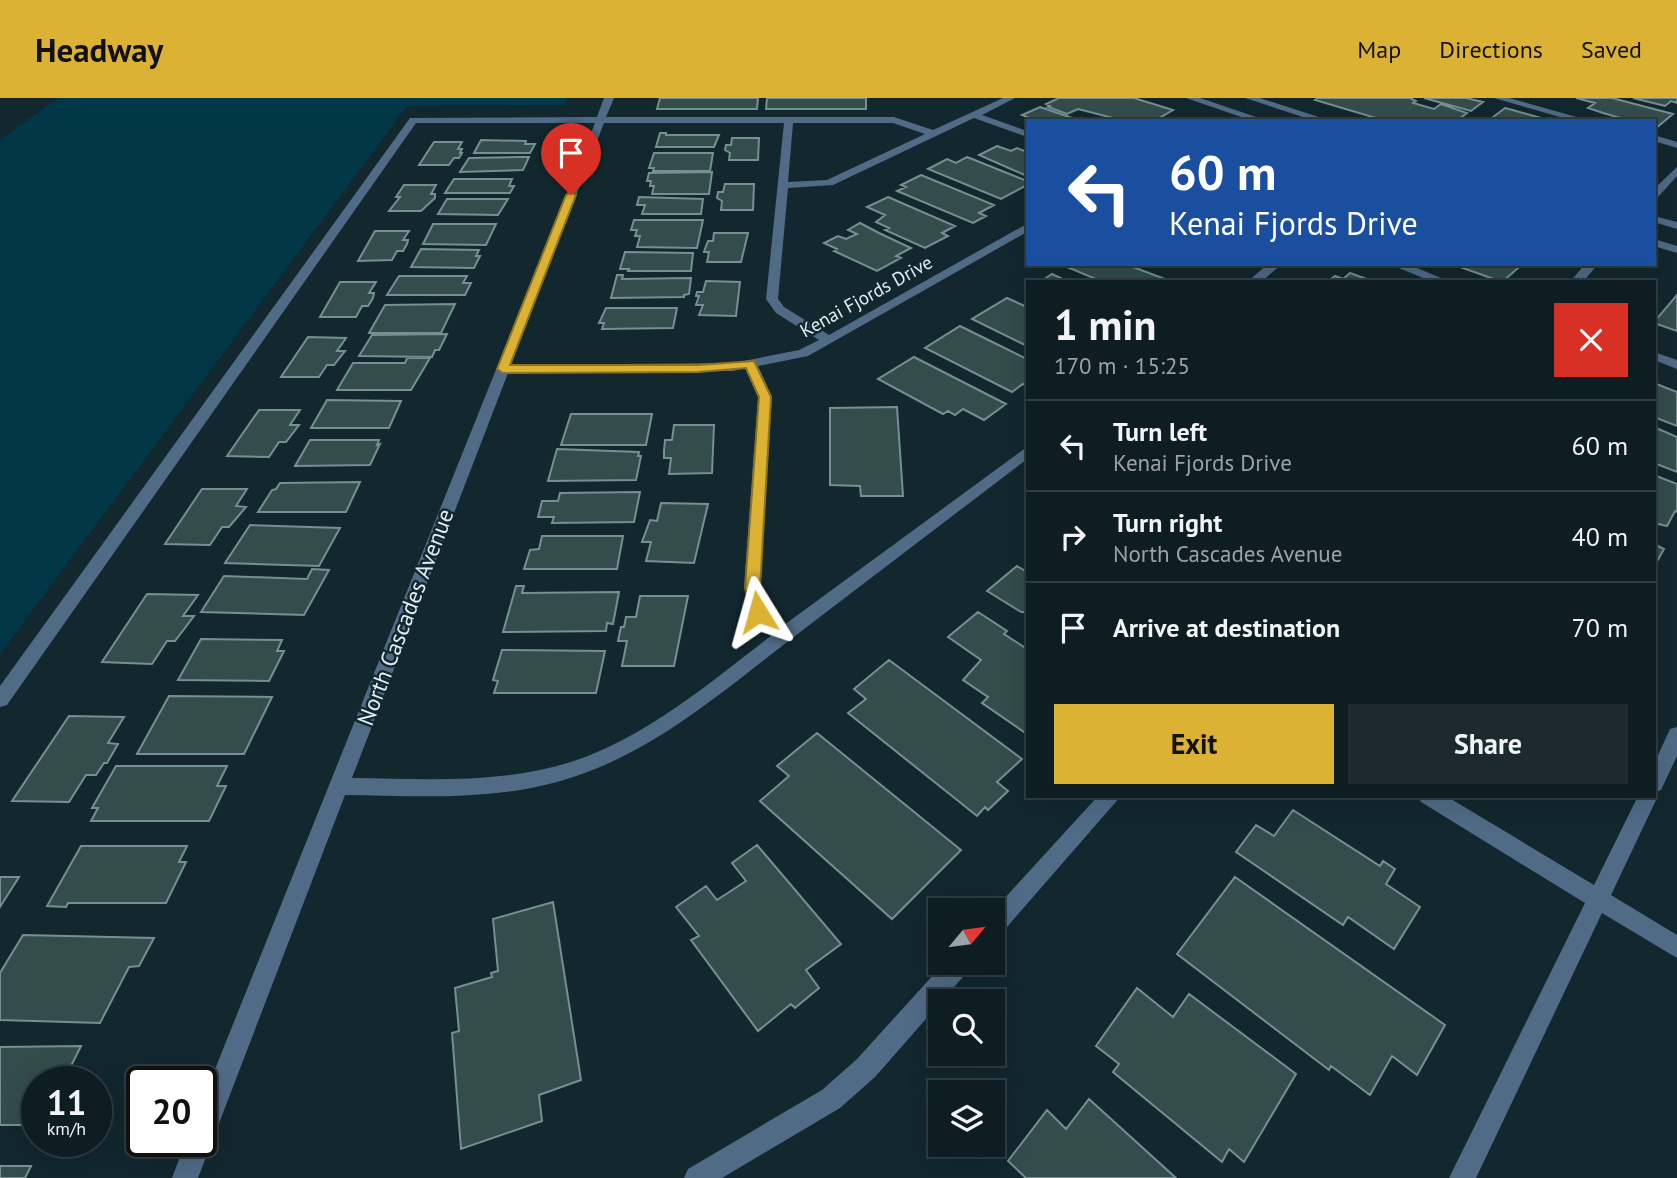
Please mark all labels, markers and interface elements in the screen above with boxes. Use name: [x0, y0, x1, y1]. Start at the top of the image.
text: Headway: [35, 28, 163, 71]
text: Map: [1357, 34, 1401, 65]
text: Directions: [1439, 34, 1543, 65]
text: Saved: [1581, 34, 1642, 65]
pin: [541, 123, 601, 195]
icon: arrive: [552, 134, 590, 172]
text: 60 m: [1169, 140, 1276, 204]
icon: left: [1054, 147, 1145, 238]
text: Kenai Fjords Drive: [1169, 202, 1418, 244]
street label: Kenai Fjords Drive: [796, 250, 936, 342]
text: 1 min: [1054, 297, 1156, 352]
button: close: [1554, 303, 1628, 377]
text: 170 m · 15:25: [1054, 351, 1190, 380]
text: Turn left: [1113, 415, 1207, 448]
icon: left: [1054, 427, 1092, 465]
text: 60 m: [1572, 429, 1628, 462]
text: Kenai Fjords Drive: [1113, 448, 1292, 477]
street label: North Cascades Avenue: [350, 505, 460, 729]
text: Turn right: [1113, 506, 1222, 539]
icon: right: [1054, 518, 1092, 556]
text: 40 m: [1572, 520, 1628, 553]
text: North Cascades Avenue: [1113, 539, 1342, 568]
position arrow: [721, 575, 795, 649]
icon: arrive: [1054, 609, 1092, 647]
text: Arrive at destination: [1113, 611, 1340, 644]
text: 70 m: [1572, 611, 1628, 644]
button: Exit: [1054, 704, 1334, 784]
button: Share: [1348, 704, 1628, 784]
north arrow: [928, 898, 1004, 975]
map controls: [928, 898, 1005, 1157]
button: search: [928, 989, 1005, 1066]
speed limit sign: 20: [126, 1066, 217, 1157]
text: 11: [47, 1079, 86, 1125]
button: layers: [928, 1080, 1005, 1157]
text: km/h: [47, 1117, 86, 1140]

